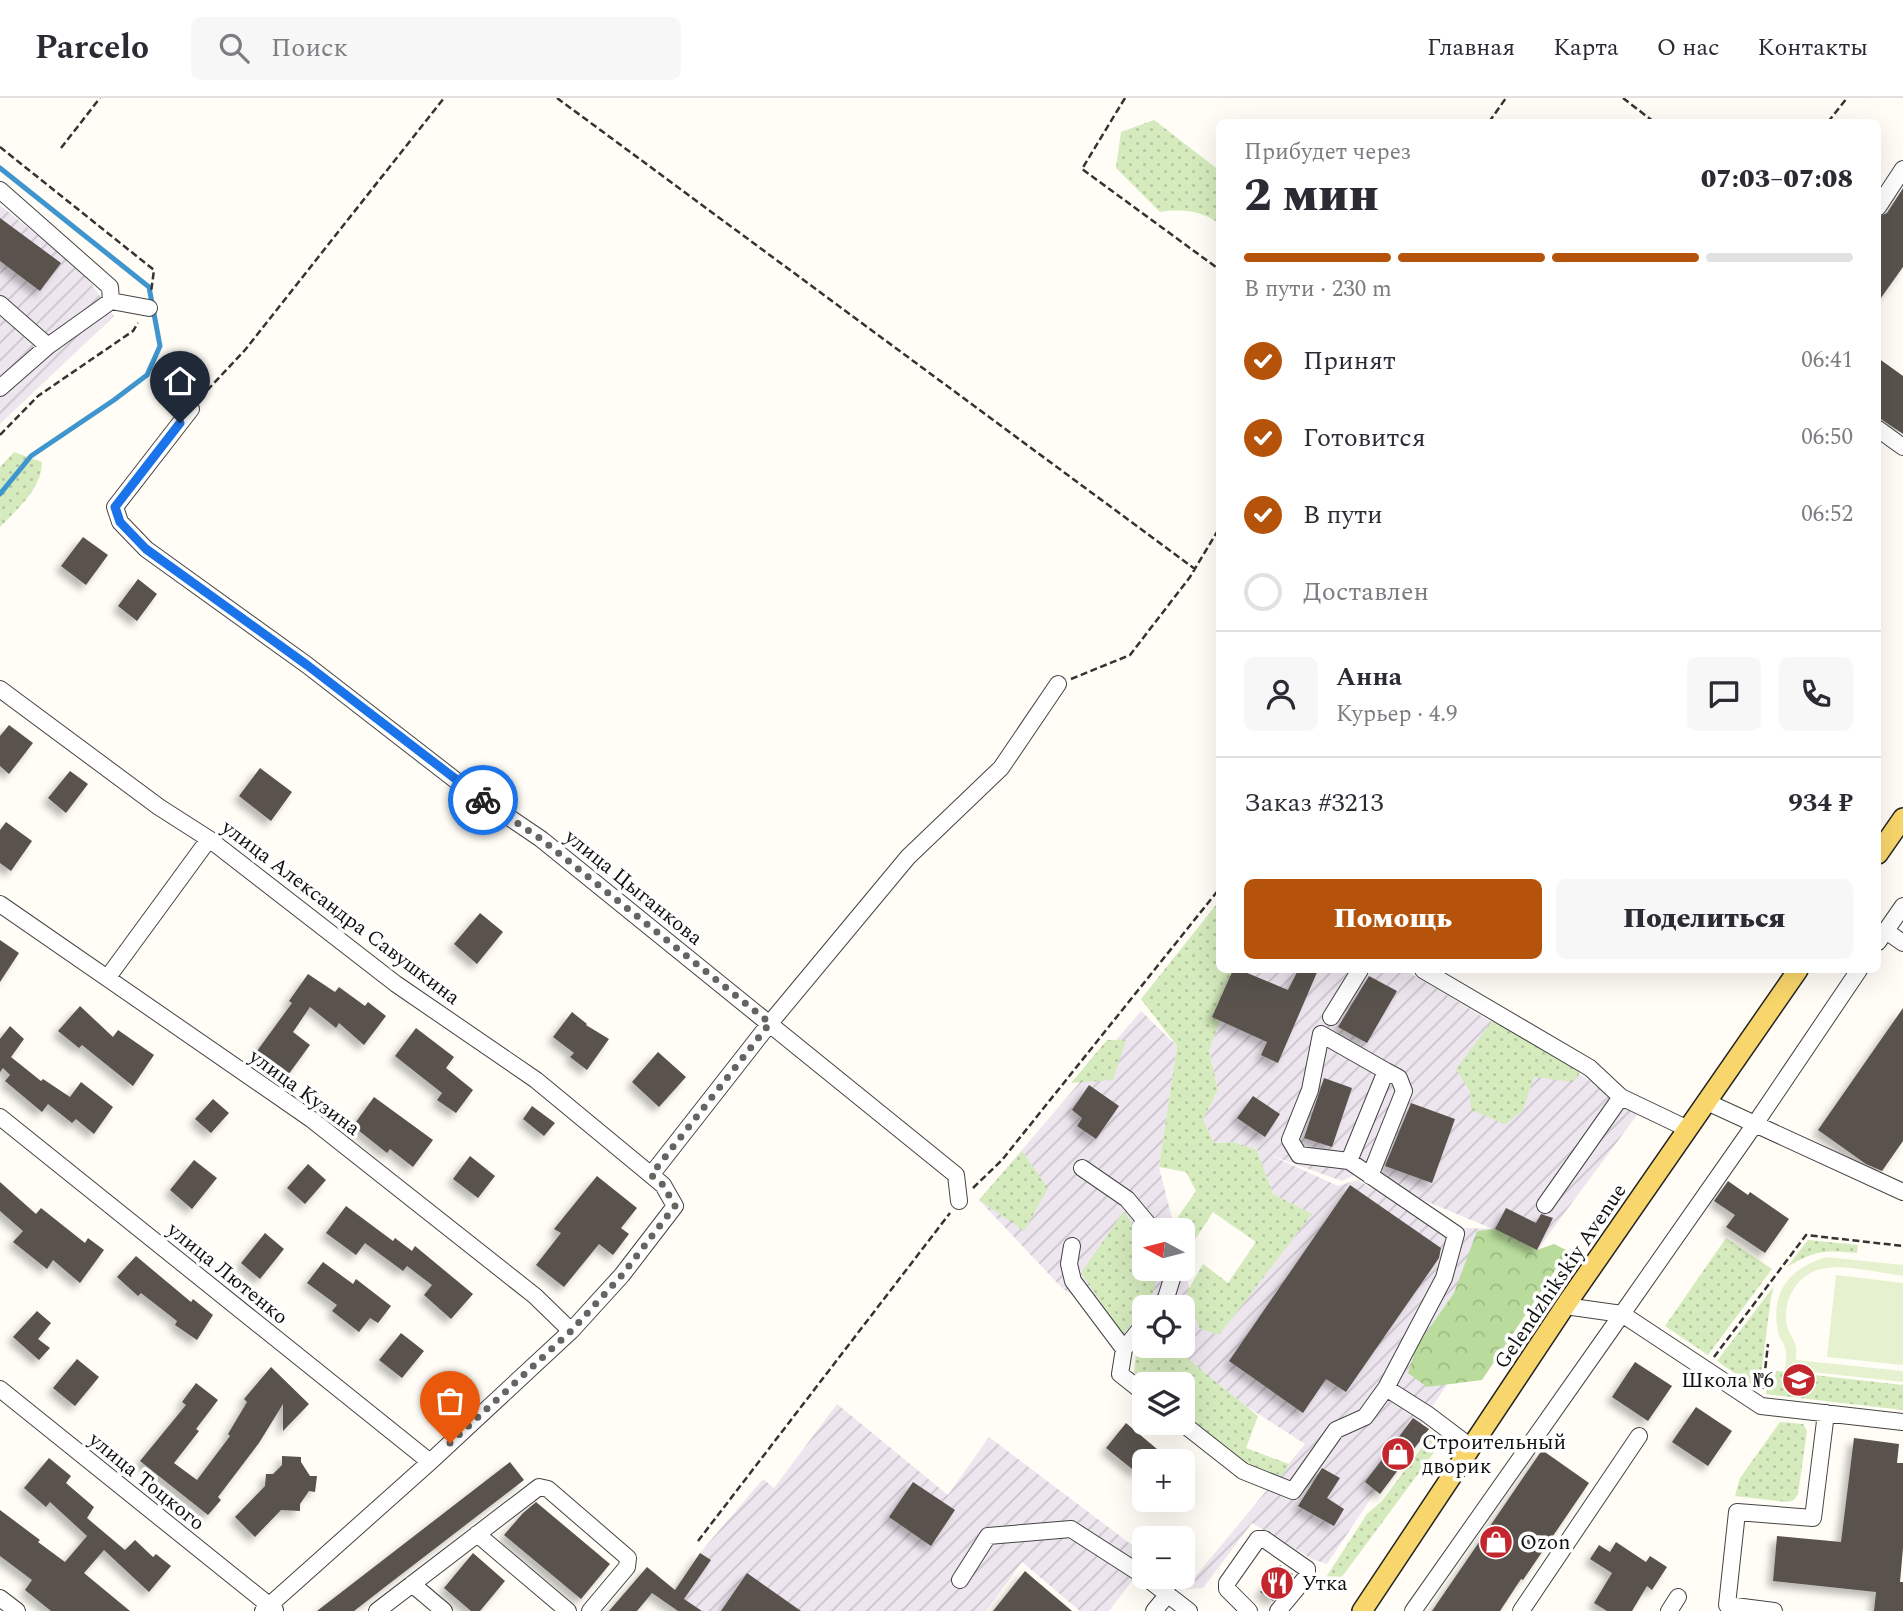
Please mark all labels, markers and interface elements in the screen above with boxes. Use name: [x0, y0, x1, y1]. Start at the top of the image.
search box: [191, 17, 681, 80]
text: Parcelo: [35, 23, 149, 73]
text: Поиск: [271, 28, 348, 68]
icon: search: [215, 29, 253, 67]
text: Главная: [1427, 30, 1515, 66]
text: Карта: [1553, 30, 1619, 66]
text: О нас: [1657, 30, 1720, 66]
text: Контакты: [1758, 30, 1868, 66]
text: Прибудет через: [1244, 135, 1411, 170]
text: 07:03–07:08: [1701, 159, 1853, 199]
text: 2 мин: [1244, 161, 1379, 231]
text: В пути · 230 m: [1244, 272, 1392, 307]
text: Принят: [1303, 341, 1396, 381]
icon: check: [1244, 342, 1282, 380]
text: 06:41: [1801, 343, 1853, 378]
pin: [150, 351, 210, 423]
icon: home: [161, 362, 199, 400]
text: Готовится: [1303, 418, 1426, 458]
icon: check: [1244, 419, 1282, 457]
text: 06:50: [1801, 420, 1853, 455]
text: В пути: [1303, 495, 1383, 535]
icon: check: [1244, 496, 1282, 534]
text: 06:52: [1801, 497, 1853, 532]
text: Доставлен: [1303, 572, 1429, 612]
button: person: [1244, 657, 1318, 731]
text: Анна: [1336, 657, 1402, 697]
button: chat: [1687, 657, 1761, 731]
button: phone: [1779, 657, 1853, 731]
text: Курьер · 4.9: [1336, 697, 1458, 732]
courier: [448, 765, 518, 835]
icon: bike: [464, 781, 502, 819]
text: Заказ #3213: [1244, 783, 1383, 823]
text: 934 ₽: [1788, 783, 1853, 823]
street label: улица Александра Савушкина: [213, 812, 467, 1014]
street label: улица Цыганкова: [556, 821, 710, 954]
button: Помощь: [1244, 879, 1542, 959]
button: Поделиться: [1556, 879, 1853, 959]
street label: улица Кузина: [241, 1041, 367, 1145]
street label: Gelendzhikskiy Avenue: [1487, 1177, 1635, 1376]
street label: улица Лютенко: [159, 1214, 295, 1333]
north arrow: [1132, 1218, 1195, 1281]
map controls: [1132, 1218, 1195, 1589]
button: locate: [1132, 1295, 1195, 1358]
school or university icon: Школа №6: [1780, 1361, 1818, 1399]
place label: Школа №6: [1681, 1365, 1774, 1397]
pin: [420, 1371, 480, 1443]
button: layers: [1132, 1372, 1195, 1435]
icon: bag: [431, 1382, 469, 1420]
street label: улица Тоцкого: [80, 1424, 212, 1539]
place label: Строительный дворик: [1422, 1427, 1566, 1483]
shop icon: Строительный дворик: [1379, 1435, 1417, 1473]
button: +: [1132, 1449, 1195, 1512]
shop icon: Ozon: [1477, 1523, 1515, 1561]
button: −: [1132, 1526, 1195, 1589]
place label: Ozon: [1520, 1527, 1570, 1559]
restaurant icon: Утка: [1258, 1564, 1296, 1602]
place label: Утка: [1302, 1568, 1348, 1600]

